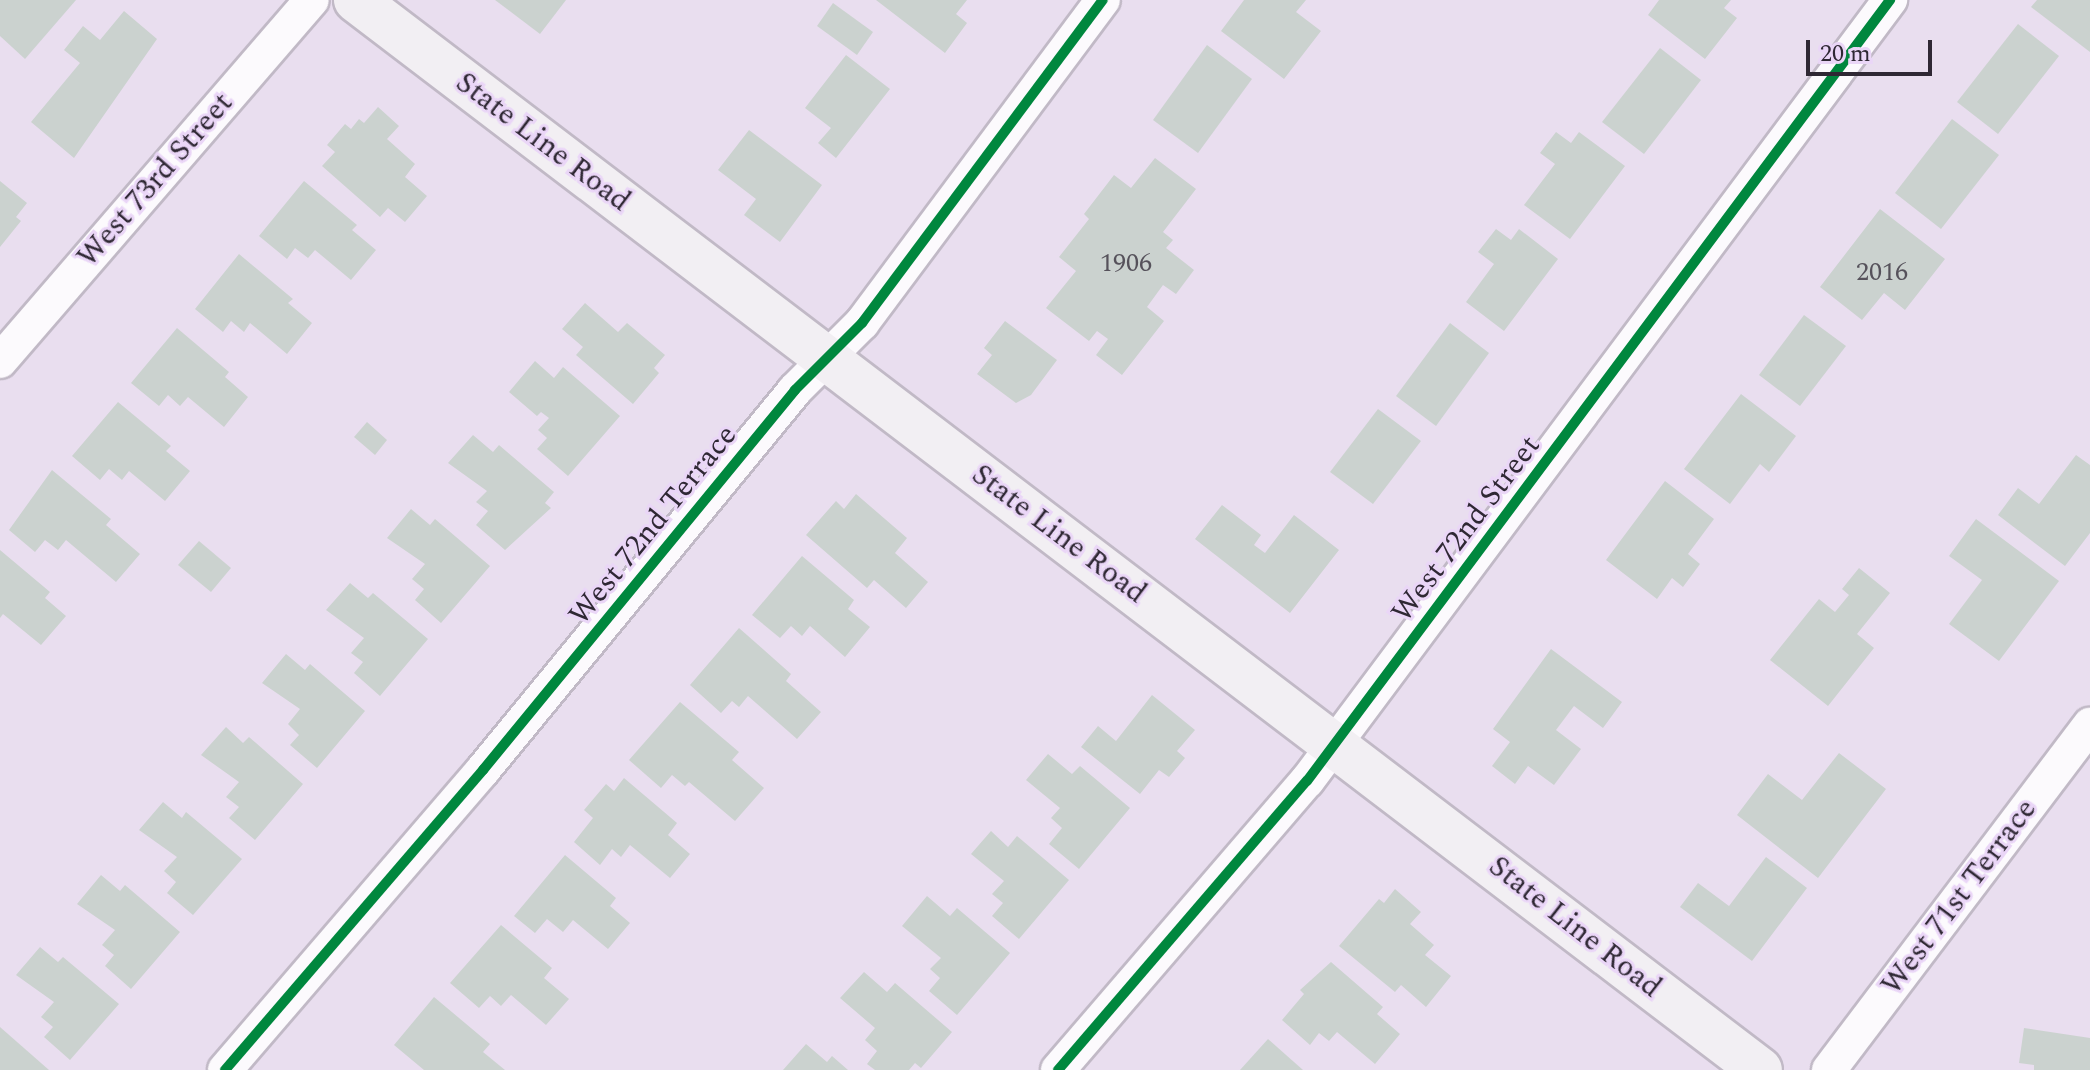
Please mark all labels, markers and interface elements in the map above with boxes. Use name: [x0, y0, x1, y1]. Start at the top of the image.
scale bar: [1810, 24, 1936, 74]
text: 20 m: [1820, 36, 1871, 72]
street label: State Line Road: [448, 65, 638, 219]
street label: West 73rd Street: [70, 86, 240, 274]
house number: 1906: [1100, 248, 1152, 280]
house number: 2016: [1856, 257, 1908, 289]
street label: West 72nd Terrace: [561, 418, 745, 632]
street label: West 72nd Street: [1384, 428, 1548, 630]
street label: State Line Road: [964, 457, 1154, 611]
street label: West 71st Terrace: [1874, 792, 2044, 1002]
street label: State Line Road: [1481, 848, 1669, 1006]

